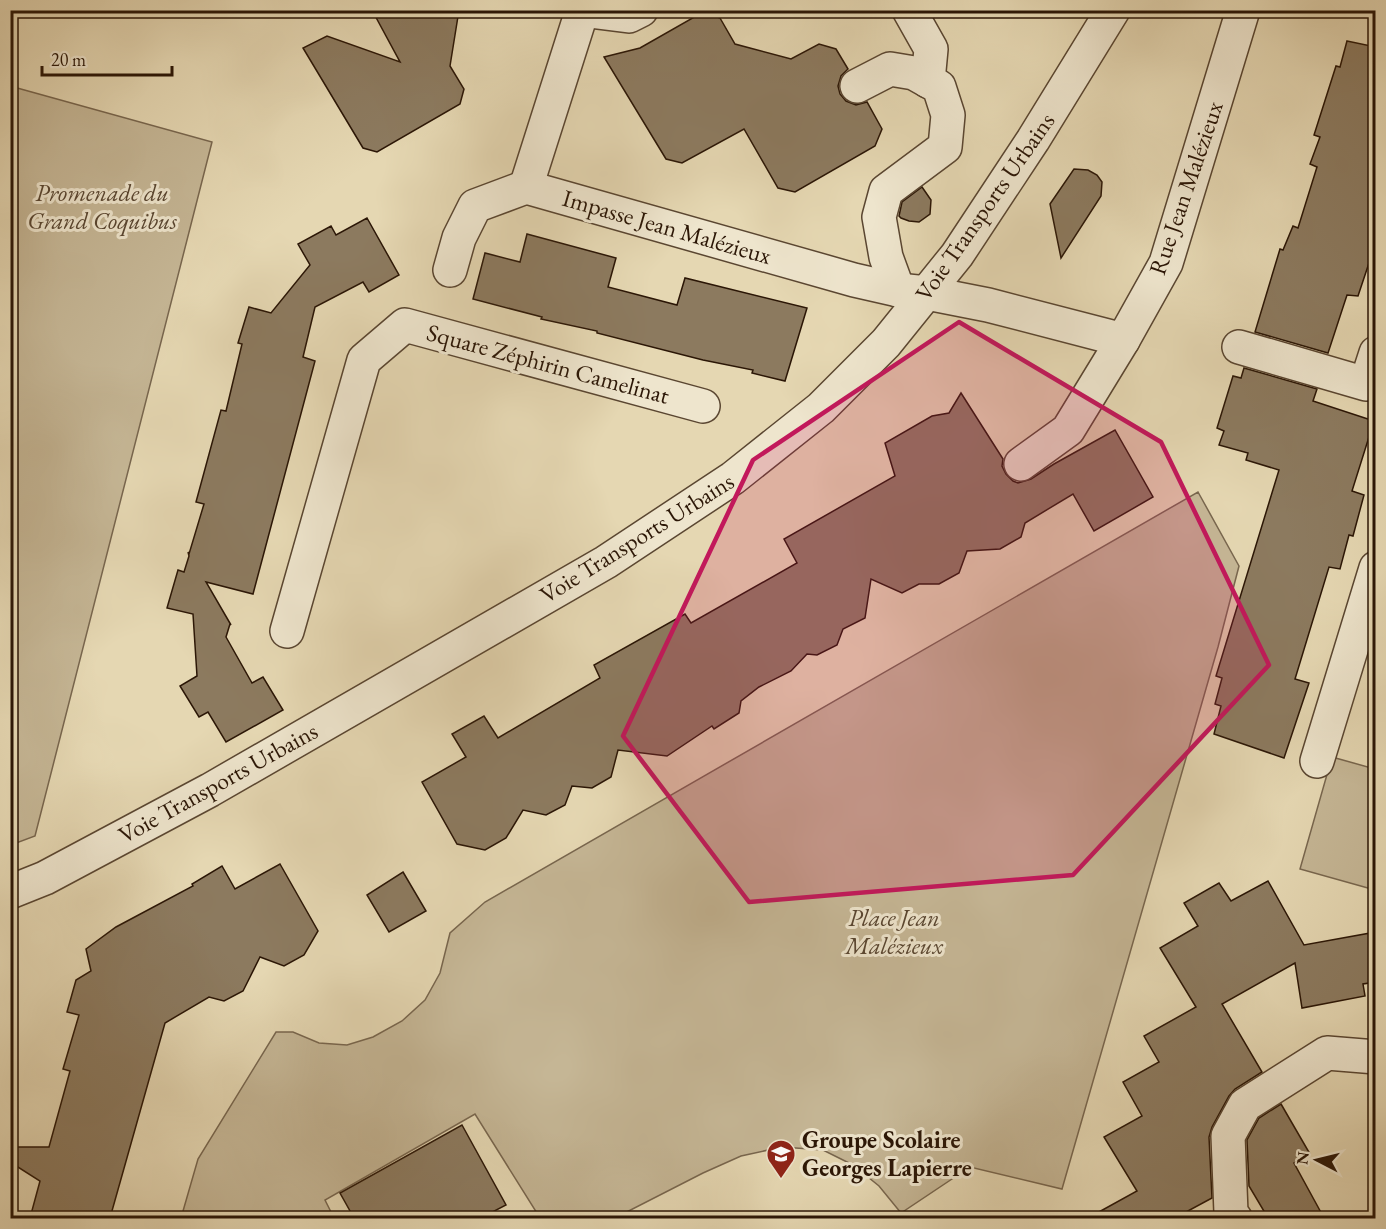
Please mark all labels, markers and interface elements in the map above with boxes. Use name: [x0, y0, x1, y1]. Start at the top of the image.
scale bar: [42, 39, 172, 77]
text: 20 m: [51, 48, 86, 71]
street label: Rue Jean Malézieux: [1141, 96, 1230, 279]
street label: Voie Transports Urbains: [908, 106, 1061, 307]
park label: Promenade du Grand Coquibus: [27, 177, 177, 237]
street label: Impasse Jean Malézieux: [559, 182, 776, 271]
street label: Square Zéphirin Camelinat: [424, 316, 673, 411]
street label: Voie Transports Urbains: [534, 465, 740, 610]
street label: Voie Transports Urbains: [113, 715, 323, 850]
park label: Place Jean Malézieux: [843, 902, 944, 961]
place label: Groupe Scolaire Georges Lapierre: [802, 1124, 972, 1184]
north arrow: [1287, 1130, 1347, 1190]
school or university icon: Groupe Scolaire Georges Lapierre: [765, 1138, 797, 1180]
text: N: [1291, 1150, 1314, 1166]

